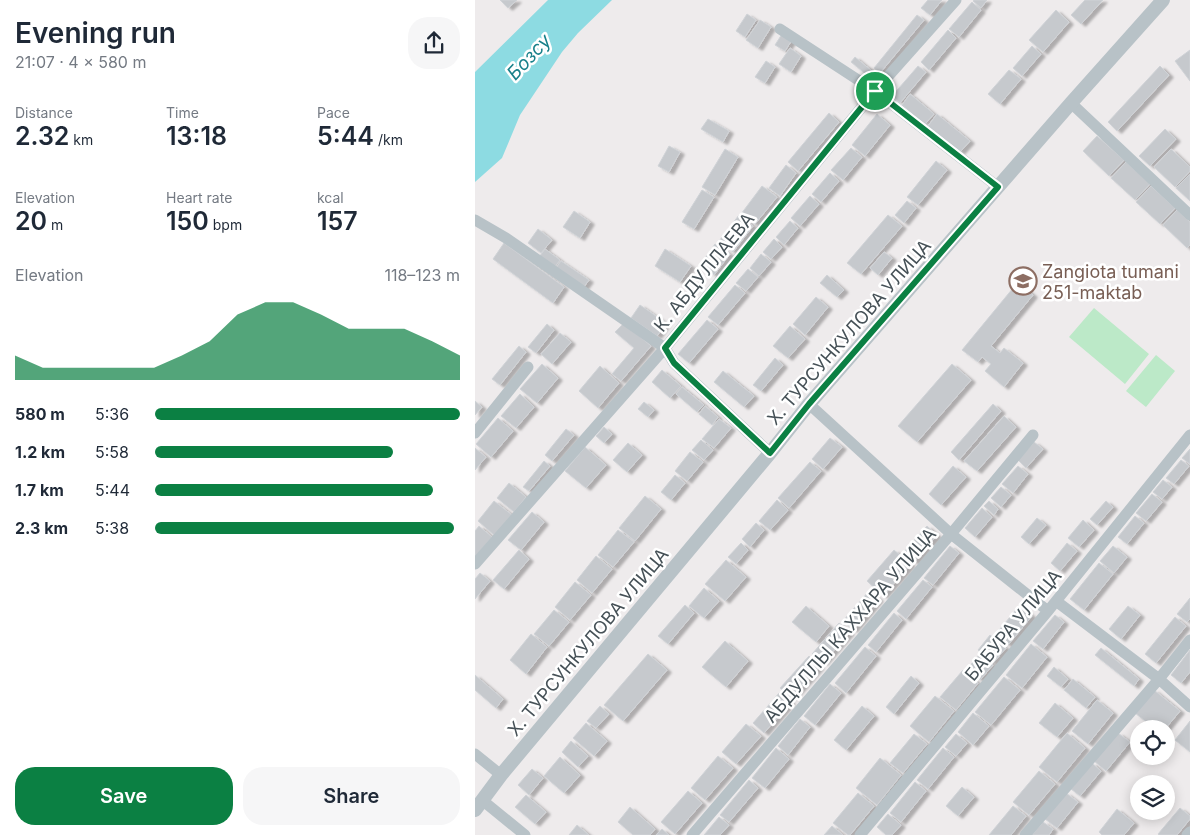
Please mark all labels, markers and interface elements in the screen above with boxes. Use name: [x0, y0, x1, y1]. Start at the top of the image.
text: Evening run: [15, 16, 176, 50]
button: share: [408, 17, 460, 69]
water label: Бозсу: [502, 28, 557, 85]
text: 21:07 · 4 × 580 m: [15, 52, 146, 72]
pin: [854, 70, 896, 112]
icon: arrive: [861, 77, 889, 105]
text: Distance: [15, 104, 73, 121]
text: Time: [166, 104, 199, 121]
text: Pace: [317, 104, 350, 121]
text: 2.32: [15, 121, 69, 151]
text: 13:18: [166, 121, 227, 151]
text: 5:44: [317, 121, 374, 151]
text: km: [69, 131, 93, 148]
text: /km: [374, 131, 403, 148]
text: Elevation: [15, 189, 75, 206]
text: Heart rate: [166, 189, 232, 206]
text: kcal: [317, 189, 344, 206]
text: 20: [15, 206, 47, 236]
text: 150: [166, 206, 209, 236]
text: 157: [317, 206, 358, 236]
street label: К. АБДУЛЛАЕВА: [650, 208, 758, 336]
text: m: [47, 216, 63, 233]
text: bpm: [209, 216, 242, 233]
street label: Х. ТУРСУНКУЛОВА УЛИЦА: [763, 235, 935, 429]
place label: Zangiota tumani 251-maktab: [1042, 261, 1179, 303]
text: Elevation: [15, 265, 84, 285]
text: 118–123 m: [384, 265, 460, 285]
school or university icon: Zangiota tumani 251-maktab: [1008, 266, 1038, 296]
text: 580 m: [15, 404, 65, 424]
text: 5:36: [95, 404, 129, 424]
text: 1.2 km: [15, 442, 65, 462]
text: 5:58: [95, 442, 129, 462]
text: 1.7 km: [15, 480, 64, 500]
text: 5:44: [95, 480, 130, 500]
text: 2.3 km: [15, 518, 68, 538]
text: 5:38: [95, 518, 129, 538]
street label: АБДУЛЛЫ КАХХАРА УЛИЦА: [760, 523, 940, 727]
street label: Х. ТУРСУНКУЛОВА УЛИЦА: [503, 544, 673, 740]
street label: БАБУРА УЛИЦА: [960, 565, 1066, 685]
map controls: [1130, 720, 1175, 820]
button: locate: [1130, 720, 1175, 765]
button: Save: [15, 767, 233, 825]
button: Share: [243, 767, 460, 825]
button: layers: [1130, 775, 1175, 820]

